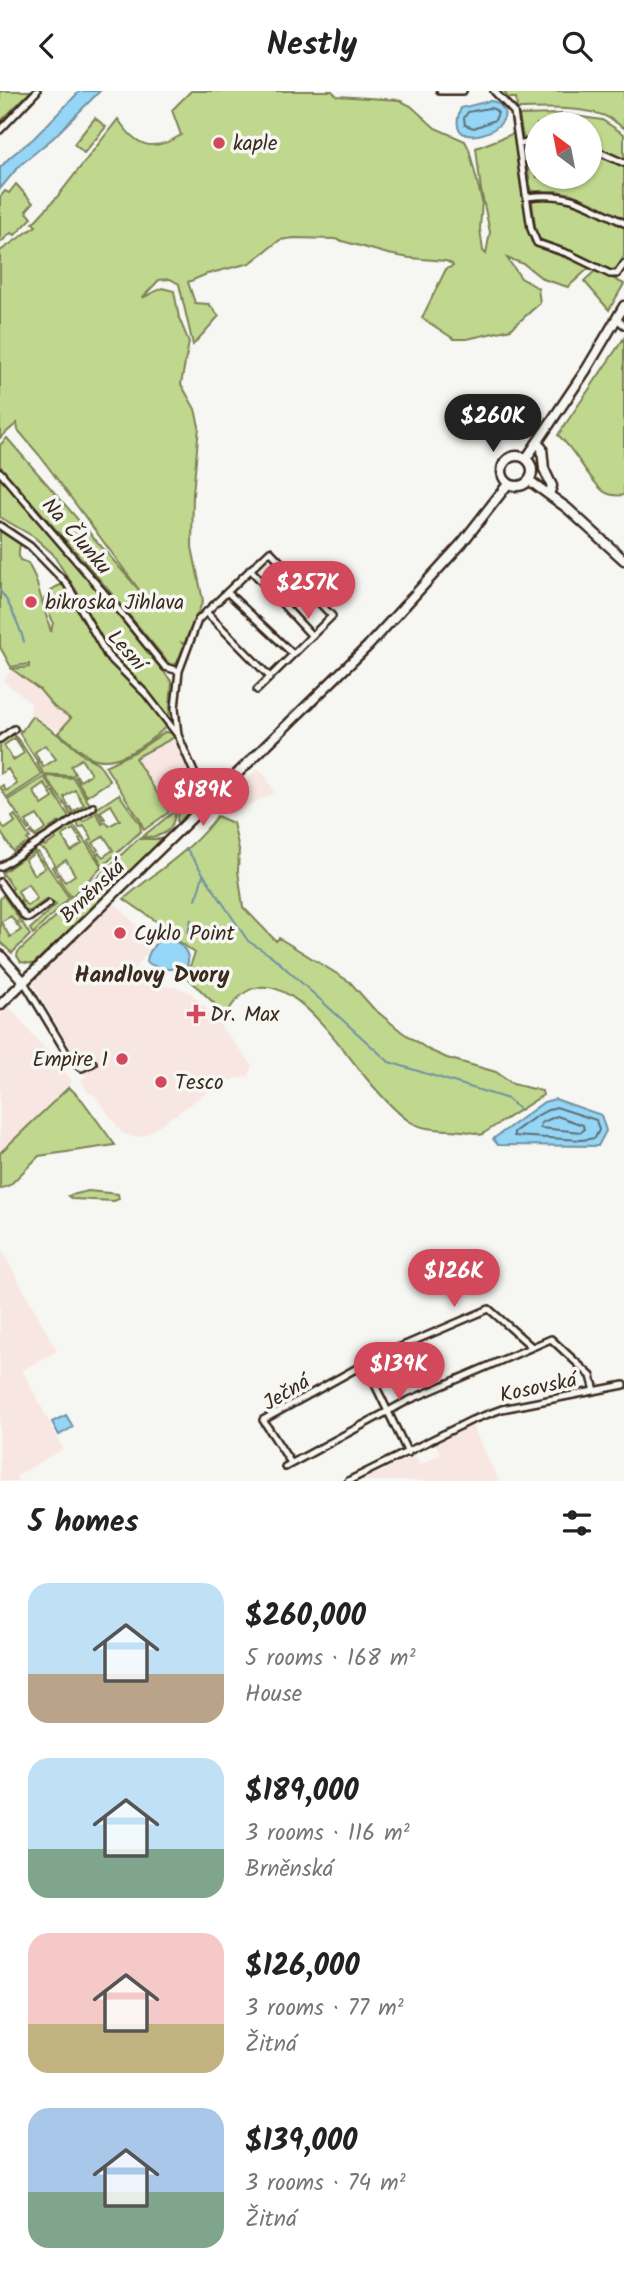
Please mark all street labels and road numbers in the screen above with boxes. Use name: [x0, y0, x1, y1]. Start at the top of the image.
street label: Na Člunku: [33, 491, 119, 583]
street label: Lesní: [98, 623, 156, 681]
street label: Brněnská: [53, 851, 135, 932]
street label: Kosovská: [497, 1364, 582, 1413]
street label: Ječná: [257, 1365, 318, 1420]

